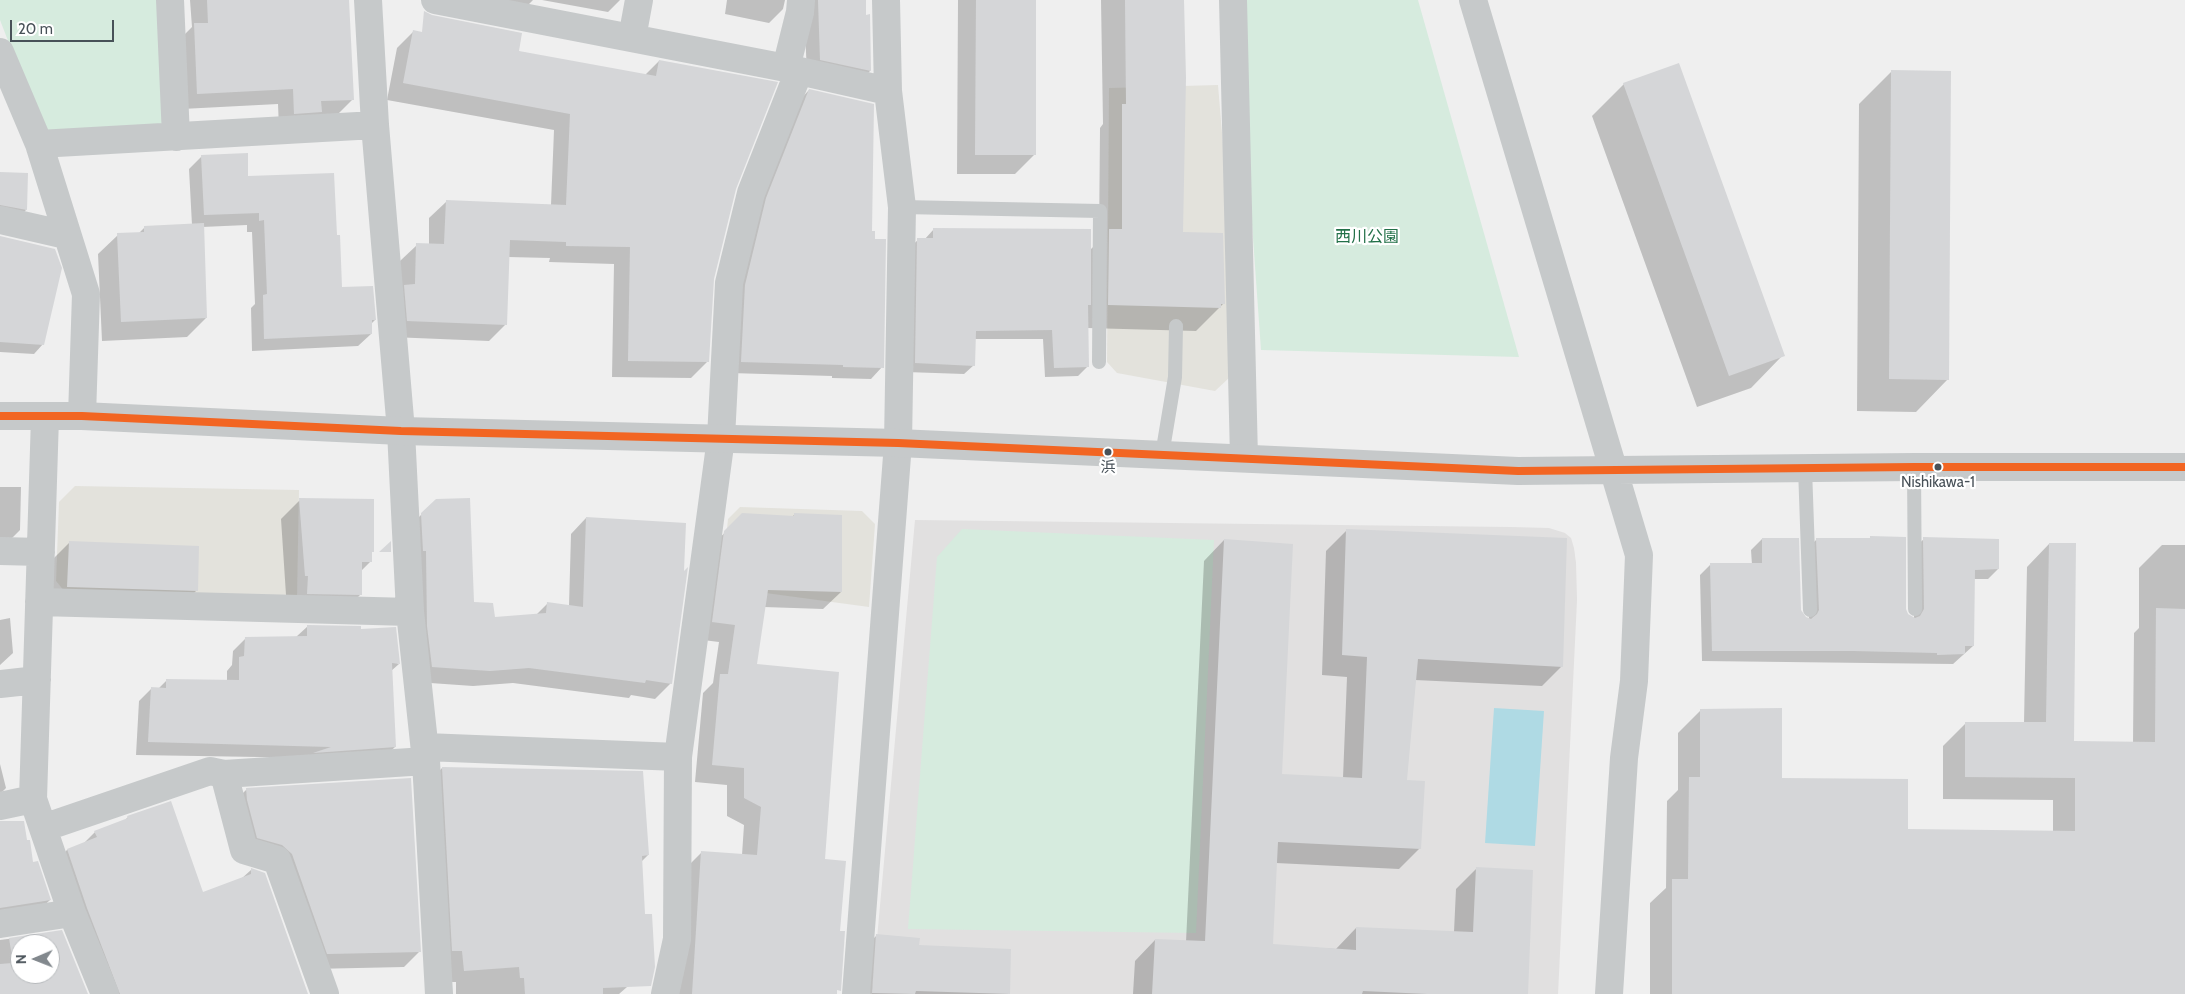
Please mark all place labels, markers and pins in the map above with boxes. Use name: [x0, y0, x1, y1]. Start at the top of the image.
marker: 浜: [1103, 447, 1113, 457]
place label: 浜: [1101, 459, 1115, 477]
marker: Nishikawa-1: [1933, 462, 1943, 472]
place label: Nishikawa-1: [1901, 474, 1975, 492]

